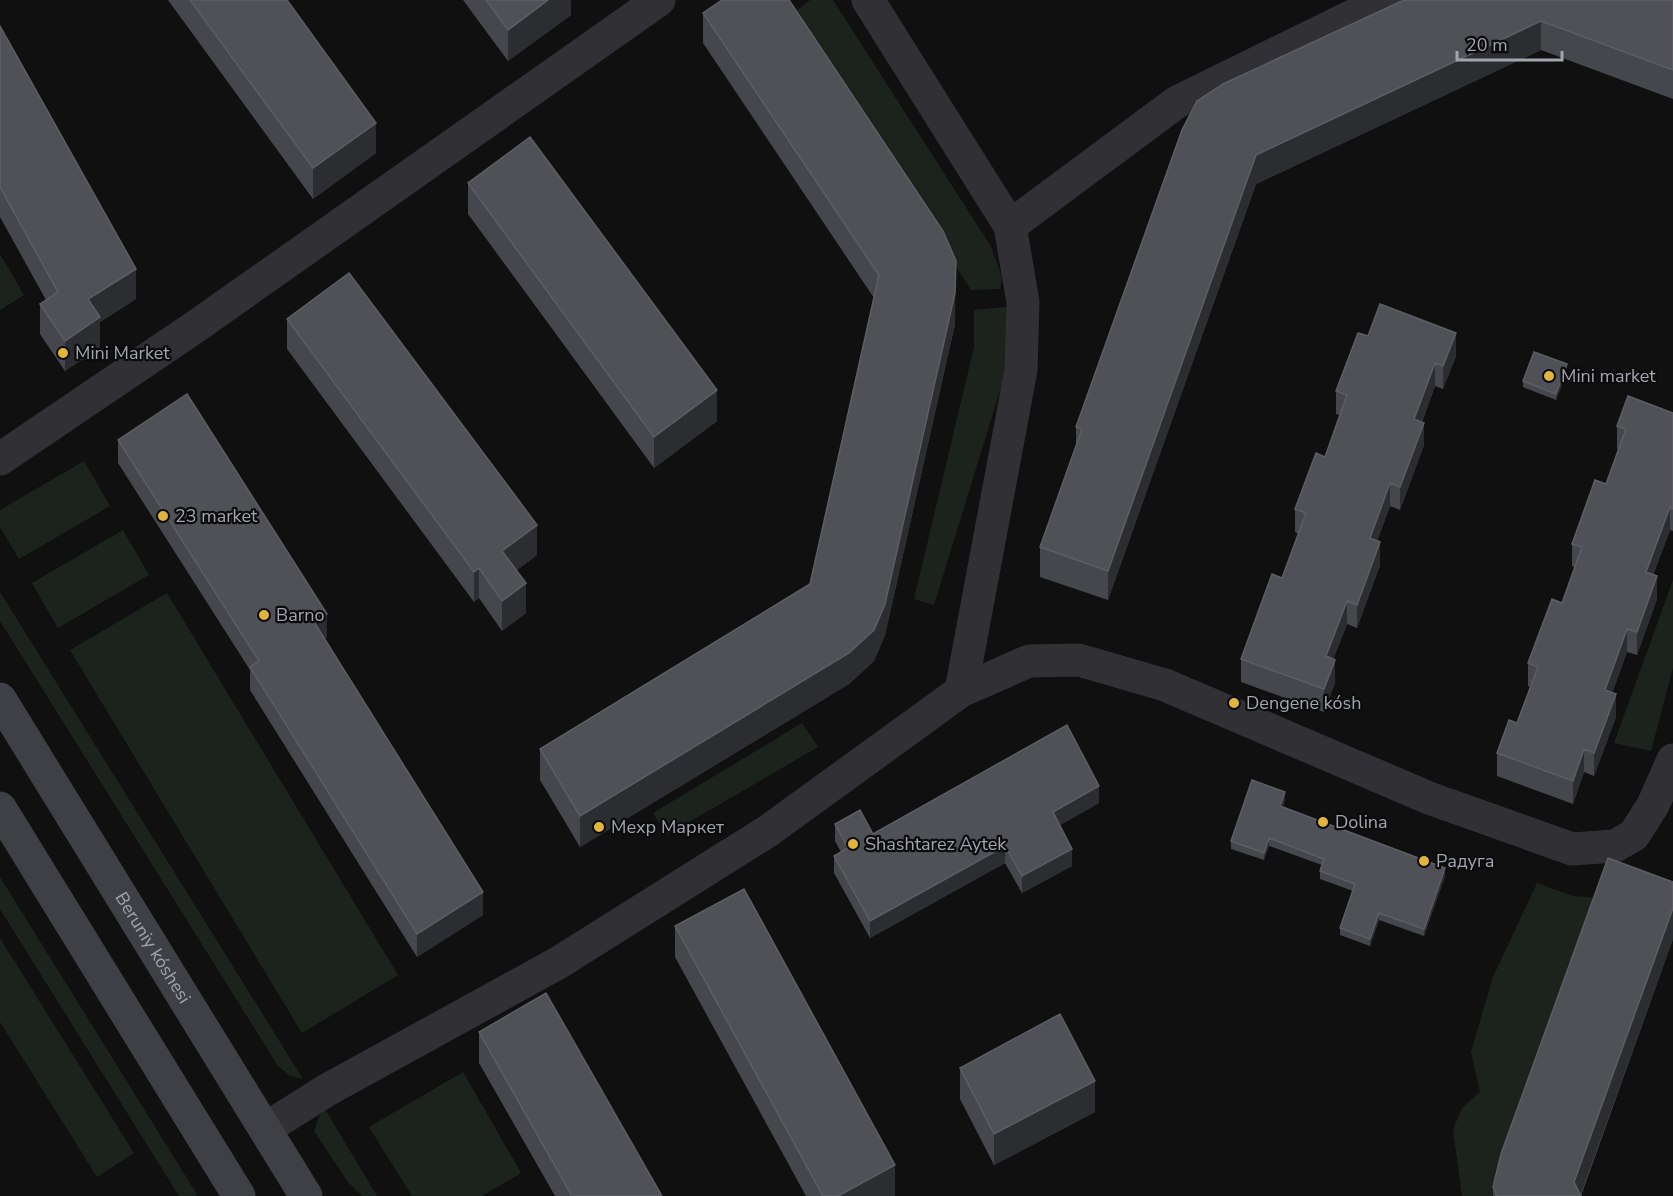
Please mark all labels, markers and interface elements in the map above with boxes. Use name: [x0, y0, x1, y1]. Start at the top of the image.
scale bar: [1457, 24, 1562, 62]
text: 20 m: [1466, 33, 1508, 57]
place label: Mini Market: [75, 341, 170, 365]
marker: Mini Market: [56, 346, 70, 360]
place label: Mini market: [1561, 364, 1656, 388]
marker: Mini market: [1542, 369, 1556, 383]
place label: 23 market: [175, 504, 258, 528]
marker: 23 market: [156, 509, 170, 523]
place label: Barno: [276, 603, 324, 627]
marker: Barno: [257, 608, 271, 622]
place label: Dengene kósh: [1246, 691, 1361, 715]
marker: Dengene kósh: [1227, 696, 1241, 710]
place label: Dolina: [1335, 810, 1388, 834]
place label: Мехр Маркет: [611, 815, 724, 839]
marker: Dolina: [1316, 815, 1330, 829]
marker: Мехр Маркет: [592, 820, 606, 834]
place label: Shashtarez Aytek: [865, 832, 1007, 856]
marker: Shashtarez Aytek: [846, 837, 860, 851]
place label: Радуга: [1436, 849, 1495, 873]
marker: Радуга: [1417, 854, 1431, 868]
street label: Beruniy kóshesi: [110, 887, 197, 1008]

